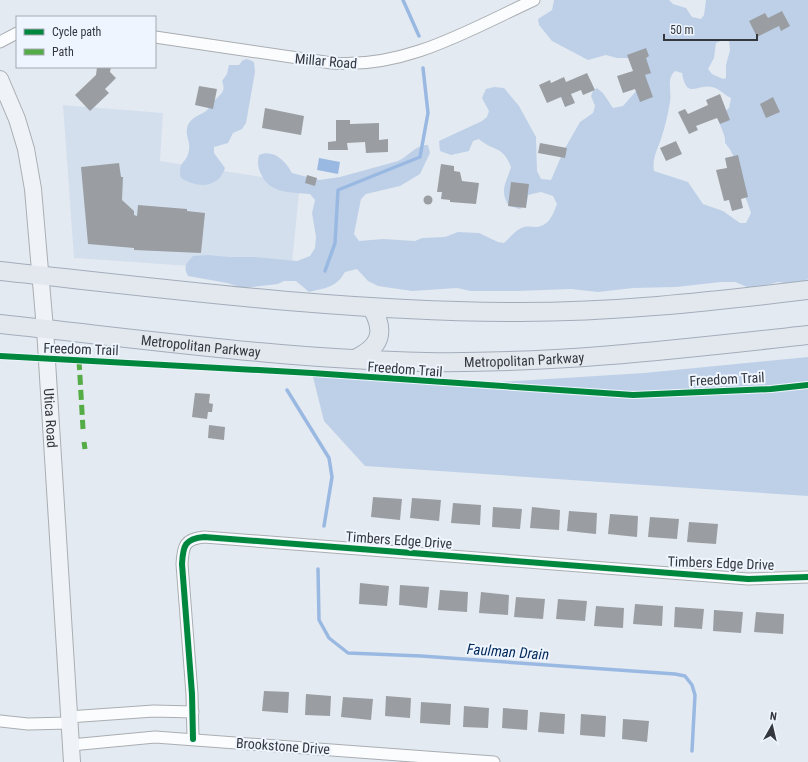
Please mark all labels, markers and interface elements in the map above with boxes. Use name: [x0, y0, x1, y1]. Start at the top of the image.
legend: [16, 16, 156, 68]
scale bar: [664, 16, 757, 42]
text: 50 m: [670, 23, 694, 37]
text: Cycle path: [52, 25, 102, 39]
text: Path: [52, 45, 74, 59]
street label: Millar Road: [294, 50, 358, 72]
street label: Metropolitan Parkway: [140, 332, 261, 360]
street label: Freedom Trail: [43, 340, 119, 358]
street label: Metropolitan Parkway: [464, 349, 585, 370]
street label: Freedom Trail: [367, 358, 443, 380]
street label: Freedom Trail: [689, 369, 765, 389]
street label: Utica Road: [41, 388, 60, 448]
street label: Timbers Edge Drive: [345, 528, 453, 552]
street label: Timbers Edge Drive: [667, 553, 775, 573]
water label: Faulman Drain: [466, 640, 550, 664]
north arrow: [752, 706, 792, 746]
text: N: [769, 710, 778, 724]
street label: Brookstone Drive: [236, 735, 331, 757]

